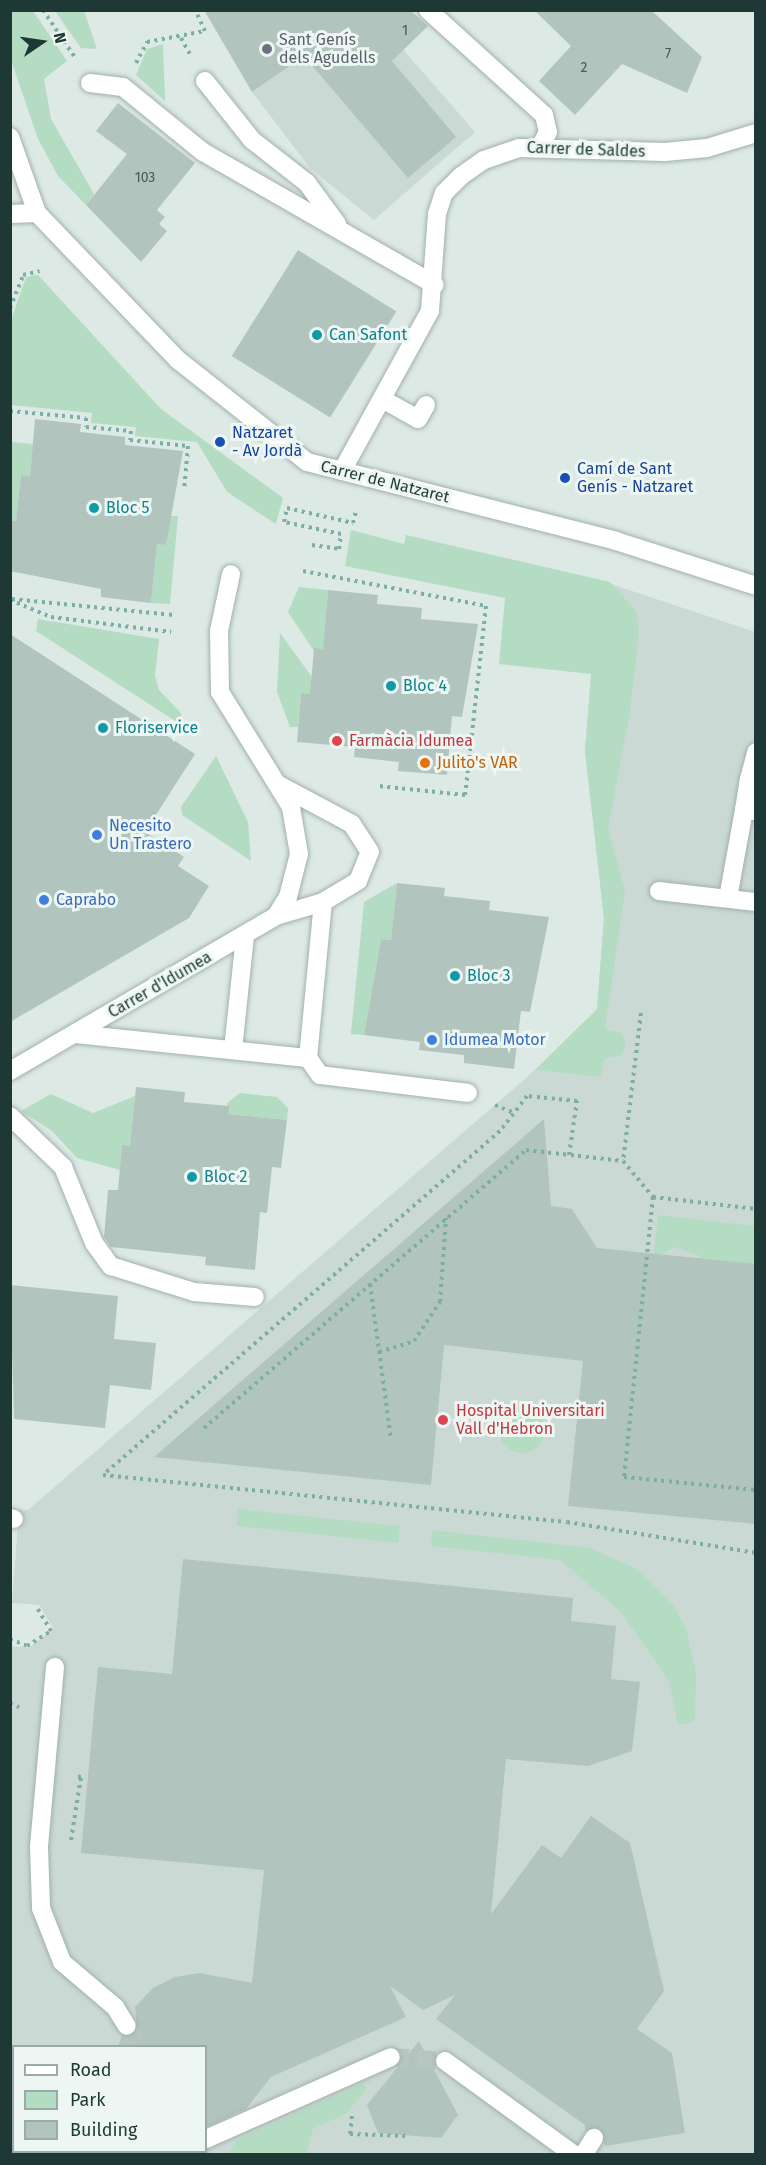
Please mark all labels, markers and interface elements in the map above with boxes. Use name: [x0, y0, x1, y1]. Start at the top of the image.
north arrow: [12, 12, 72, 72]
house number: 1: [402, 23, 408, 39]
place label: Sant Genís dels Agudells: [279, 30, 375, 68]
text: N: [50, 31, 70, 45]
marker: Sant Genís dels Agudells: [260, 42, 274, 56]
house number: 7: [665, 46, 671, 62]
house number: 2: [581, 60, 587, 76]
street label: Carrer de Saldes: [526, 138, 646, 162]
house number: 103: [135, 170, 155, 186]
place label: Can Safont: [329, 325, 407, 345]
marker: Can Safont: [310, 328, 324, 342]
place label: Natzaret - Av Jordà: [232, 423, 302, 461]
marker: Natzaret - Av Jordà: [213, 435, 227, 449]
street label: Carrer de Natzaret: [319, 457, 451, 507]
place label: Camí de Sant Genís - Natzaret: [577, 459, 693, 497]
marker: Camí de Sant Genís - Natzaret: [558, 471, 572, 485]
place label: Bloc 5: [106, 498, 150, 518]
marker: Bloc 5: [87, 501, 101, 515]
place label: Bloc 4: [403, 676, 447, 696]
marker: Bloc 4: [384, 679, 398, 693]
place label: Floriservice: [115, 718, 198, 738]
marker: Floriservice: [96, 721, 110, 735]
place label: Farmàcia Idumea: [349, 731, 473, 751]
marker: Farmàcia Idumea: [330, 734, 344, 748]
place label: Julito's VAR: [437, 753, 518, 773]
marker: Julito's VAR: [418, 756, 432, 770]
place label: Necesito Un Trastero: [109, 816, 192, 854]
marker: Necesito Un Trastero: [90, 828, 104, 842]
place label: Caprabo: [56, 890, 116, 910]
marker: Caprabo: [37, 893, 51, 907]
street label: Carrer d'Idumea: [105, 948, 215, 1022]
place label: Bloc 3: [467, 966, 511, 986]
marker: Bloc 3: [448, 969, 462, 983]
place label: Idumea Motor: [444, 1030, 546, 1050]
marker: Idumea Motor: [425, 1033, 439, 1047]
place label: Bloc 2: [204, 1167, 247, 1187]
marker: Bloc 2: [185, 1170, 199, 1184]
place label: Hospital Universitari Vall d'Hebron: [456, 1401, 605, 1439]
marker: Hospital Universitari Vall d'Hebron: [434, 1411, 452, 1429]
legend: [12, 2045, 207, 2153]
text: Road: [70, 2059, 112, 2081]
text: Park: [70, 2089, 105, 2111]
text: Building: [70, 2119, 137, 2141]

